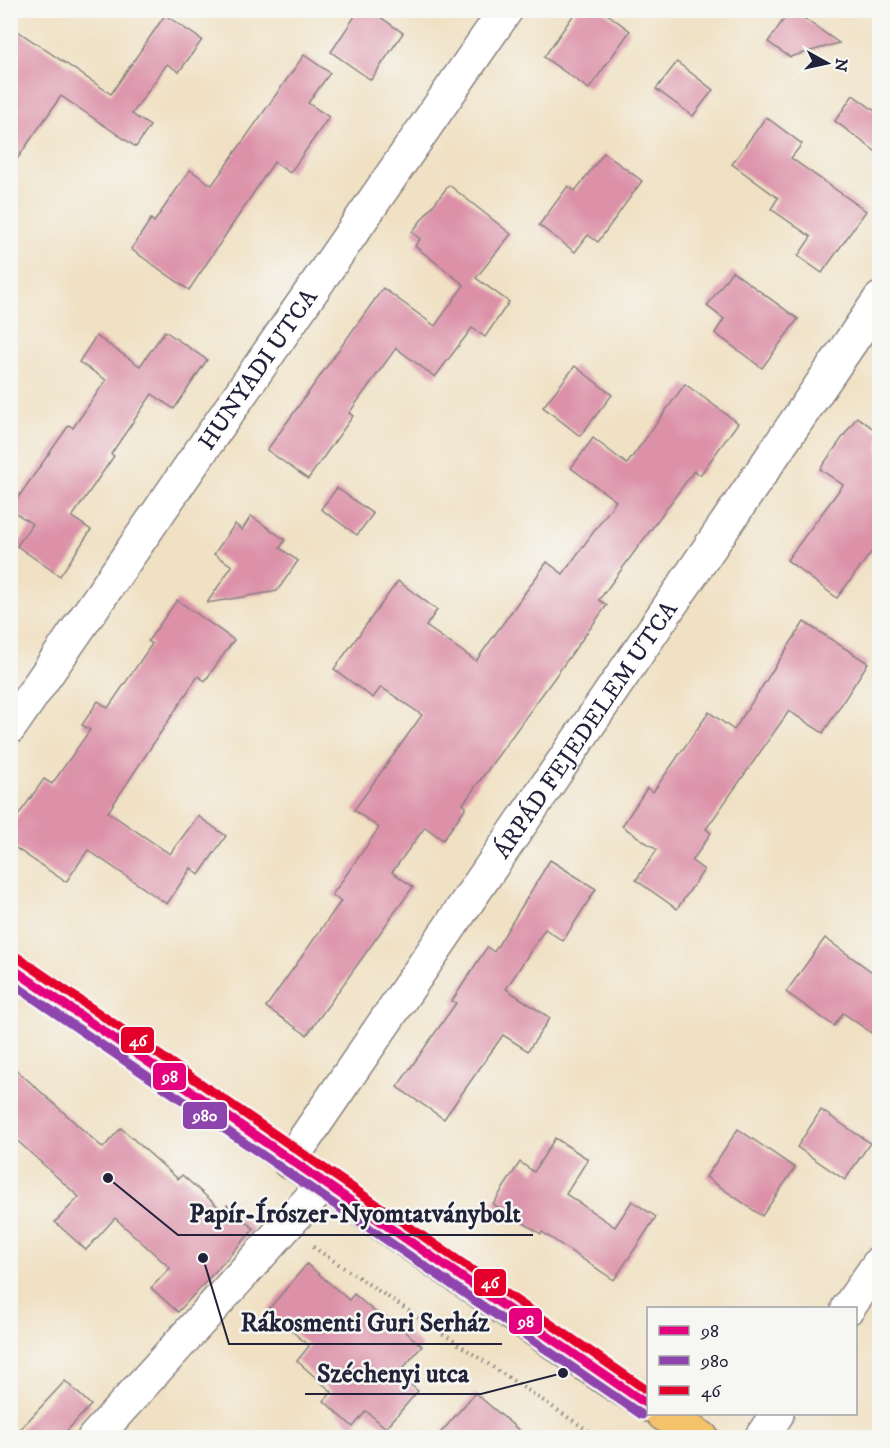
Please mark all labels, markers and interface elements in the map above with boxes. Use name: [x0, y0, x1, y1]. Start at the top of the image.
north arrow: [797, 33, 857, 93]
text: N: [830, 57, 852, 73]
street label: HUNYADI UTCA: [192, 283, 325, 456]
street label: ÁRPÁD FEJEDELEM UTCA: [486, 595, 685, 865]
line badge: 46: [120, 1026, 155, 1054]
text: 46: [128, 1031, 148, 1051]
line badge: 98: [152, 1062, 187, 1091]
text: 98: [161, 1067, 178, 1087]
line badge: 980: [182, 1101, 228, 1130]
text: 980: [192, 1106, 218, 1126]
callout: Papír-Írószer-Nyomtatványbolt: [178, 1191, 533, 1235]
text: Papír-Írószer-Nyomtatványbolt: [189, 1197, 522, 1231]
line badge: 46: [473, 1268, 507, 1297]
text: 46: [480, 1273, 500, 1293]
callout: Rákosmenti Guri Serház: [229, 1300, 502, 1344]
text: Rákosmenti Guri Serház: [240, 1307, 490, 1340]
line badge: 98: [508, 1307, 543, 1335]
legend: [647, 1307, 857, 1415]
text: 98: [517, 1312, 534, 1332]
text: 98: [700, 1321, 719, 1343]
callout: Széchenyi utca: [305, 1350, 481, 1394]
text: 980: [700, 1351, 729, 1373]
text: Széchenyi utca: [317, 1358, 470, 1391]
text: 46: [701, 1381, 721, 1403]

